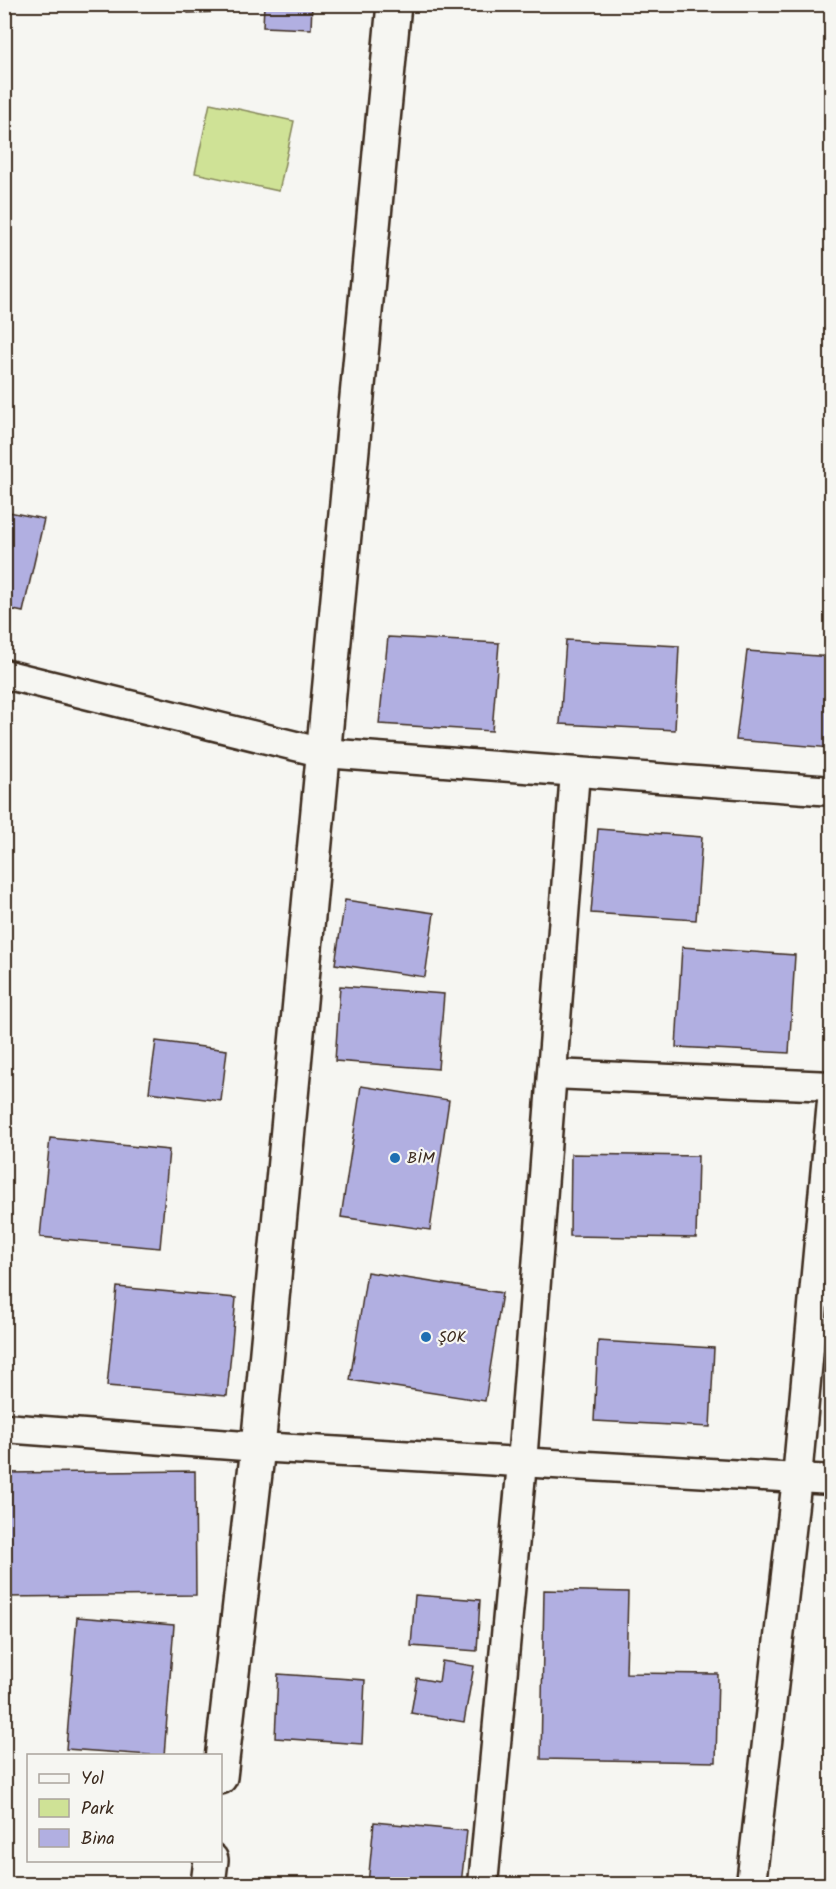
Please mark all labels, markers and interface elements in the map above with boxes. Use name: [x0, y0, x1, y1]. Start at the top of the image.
place label: BİM: [407, 1146, 435, 1171]
marker: BİM: [388, 1151, 402, 1165]
place label: ŞOK: [438, 1325, 466, 1350]
marker: ŞOK: [419, 1330, 433, 1344]
legend: [27, 1754, 222, 1862]
text: Yol: [81, 1765, 105, 1794]
text: Park: [81, 1795, 114, 1824]
text: Bina: [81, 1825, 115, 1854]

